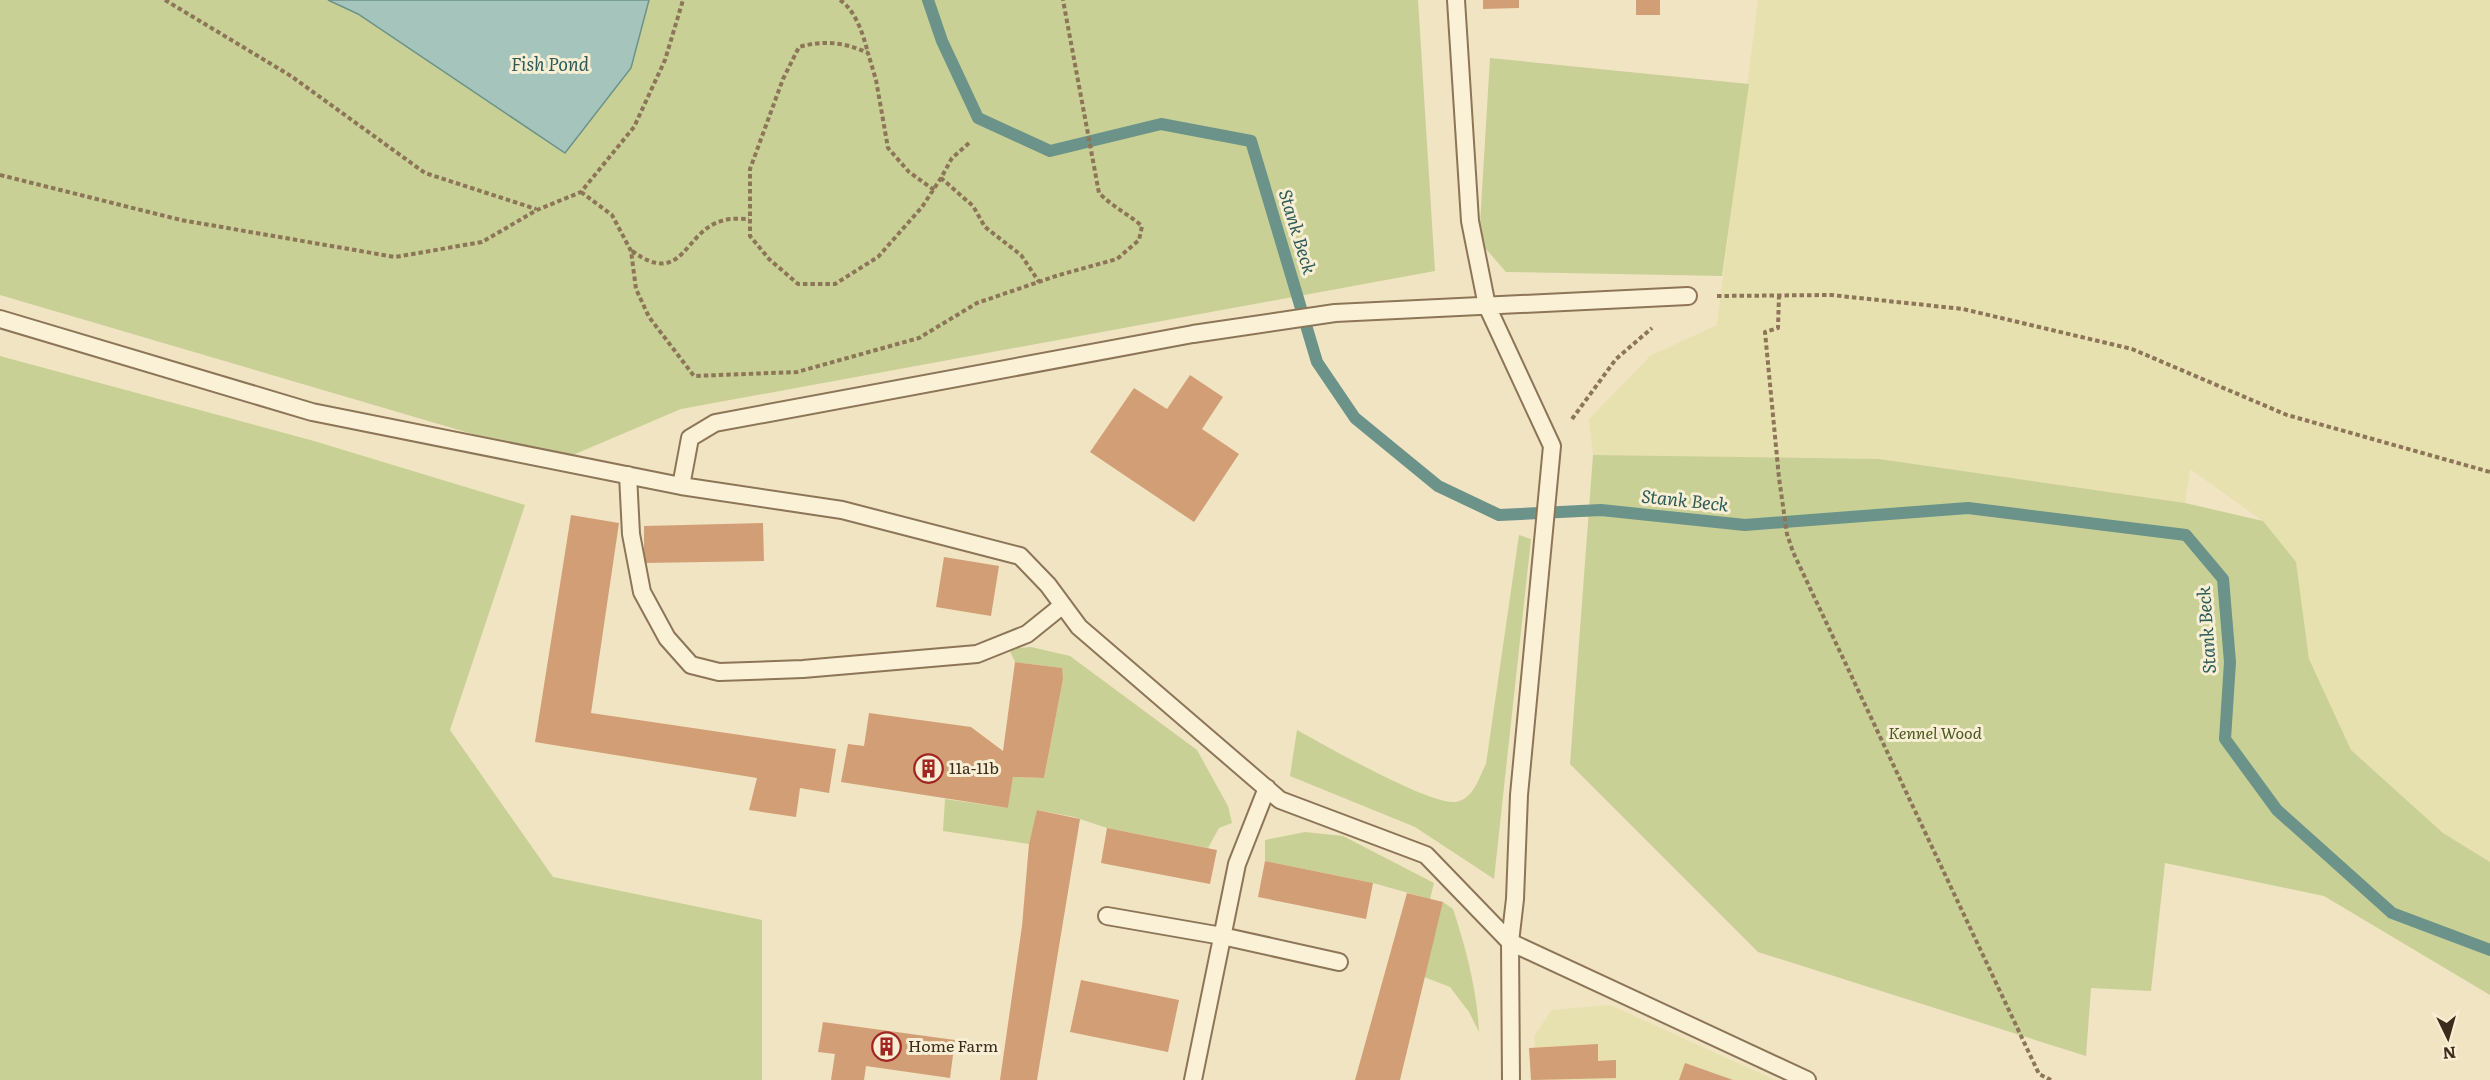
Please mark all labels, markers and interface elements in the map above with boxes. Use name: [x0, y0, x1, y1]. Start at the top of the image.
water label: Fish Pond: [511, 50, 590, 77]
water label: Stank Beck: [1273, 186, 1324, 277]
water label: Stank Beck: [1640, 482, 1730, 518]
water label: Stank Beck: [2189, 585, 2222, 675]
park label: Kennel Wood: [1888, 720, 1983, 744]
building icon: 11a-11b: [912, 752, 944, 784]
place label: 11a-11b: [949, 755, 999, 779]
north arrow: [2418, 1008, 2478, 1068]
building icon: Home Farm: [871, 1030, 903, 1062]
place label: Home Farm: [908, 1033, 999, 1057]
text: N: [2442, 1041, 2457, 1066]

